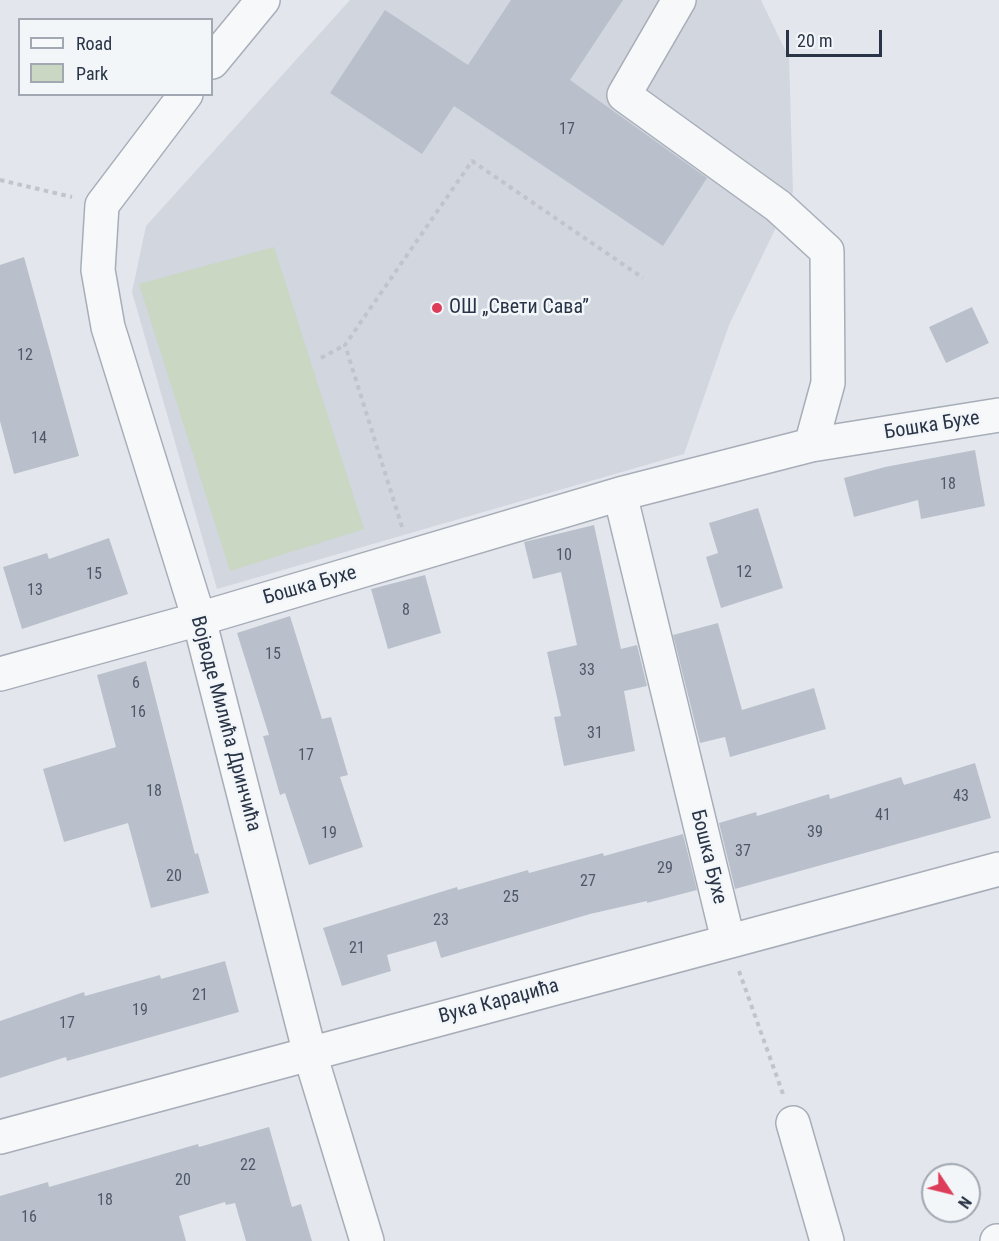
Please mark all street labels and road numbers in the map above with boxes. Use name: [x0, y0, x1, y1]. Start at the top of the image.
street label: Бошка Бухе: [883, 407, 981, 445]
street label: Бошка Бухе: [260, 561, 360, 611]
street label: Војводе Милића Дринчића: [185, 614, 265, 834]
street label: Бошка Бухе: [685, 807, 731, 907]
street label: Вука Караџића: [436, 974, 562, 1030]

